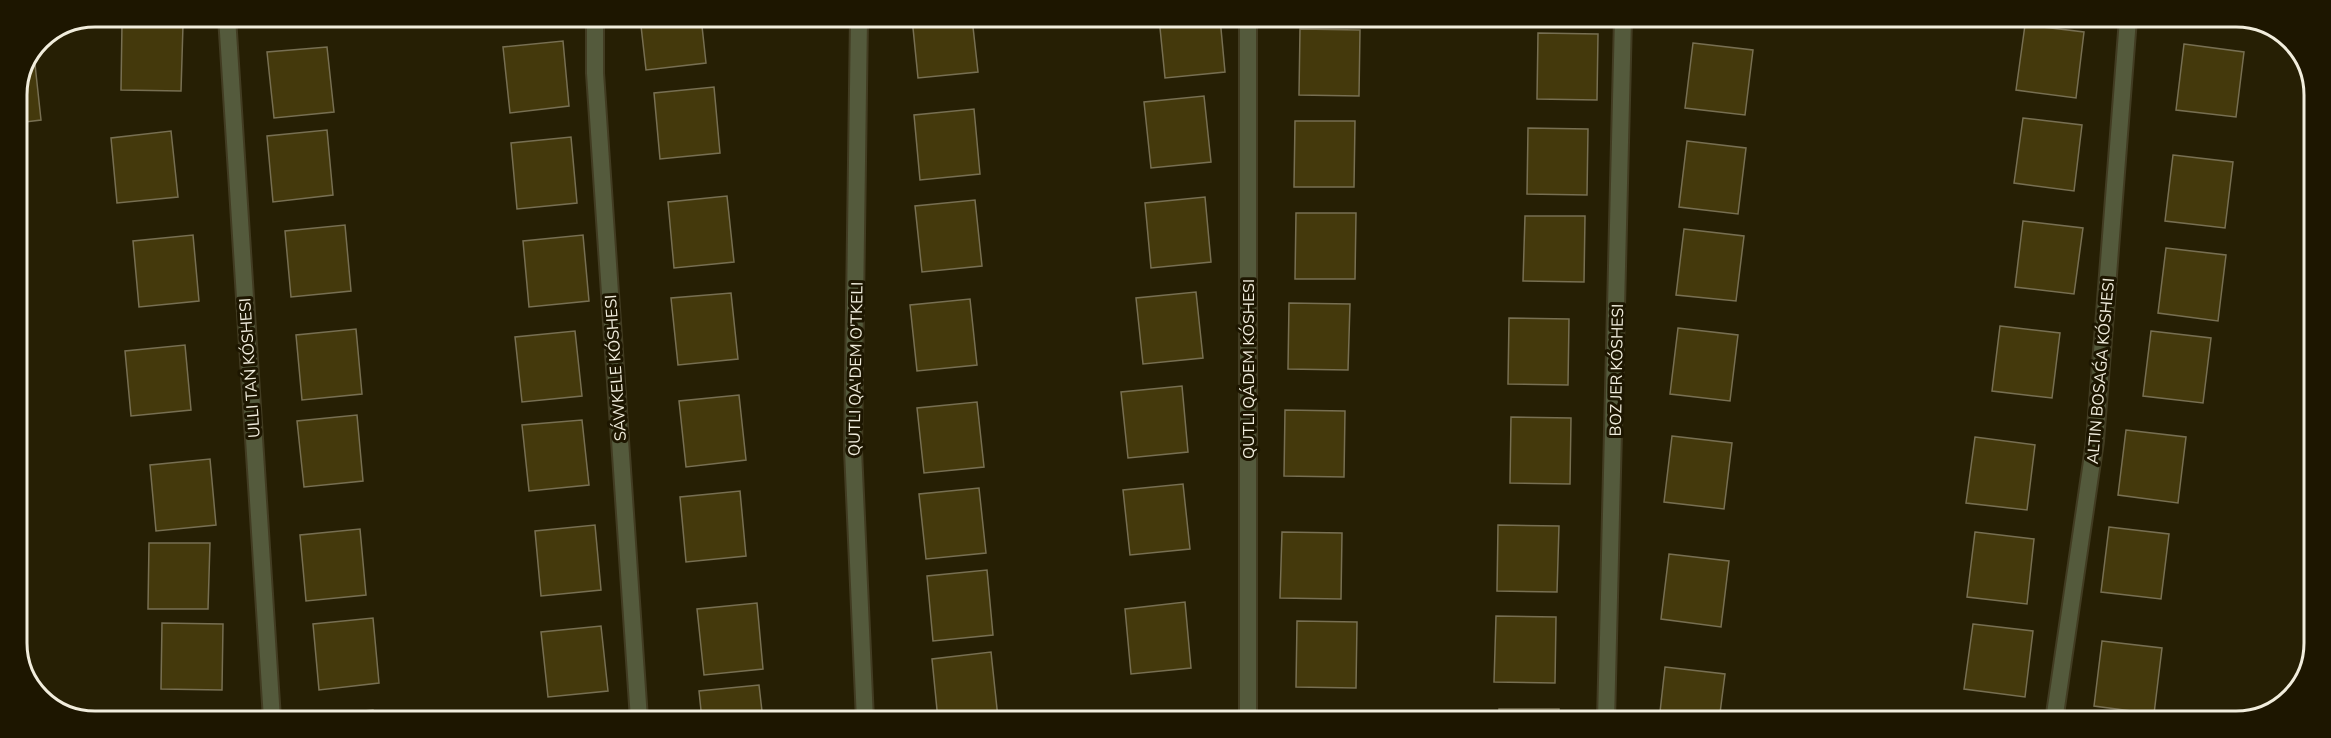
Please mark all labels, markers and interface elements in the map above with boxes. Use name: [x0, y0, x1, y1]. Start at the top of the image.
street label: ALTIN BOSAǴA KÓSHESI: [2082, 277, 2120, 465]
street label: QUTLI QÁDEM KÓSHESI: [1238, 279, 1260, 459]
street label: QUTLI QA'DEM O'TKELI: [843, 282, 869, 456]
street label: SÁWKELE KÓSHESI: [600, 294, 632, 442]
street label: ULLI TAŃ KÓSHESI: [234, 297, 266, 439]
street label: BOZ JER KÓSHESI: [1605, 304, 1629, 437]

